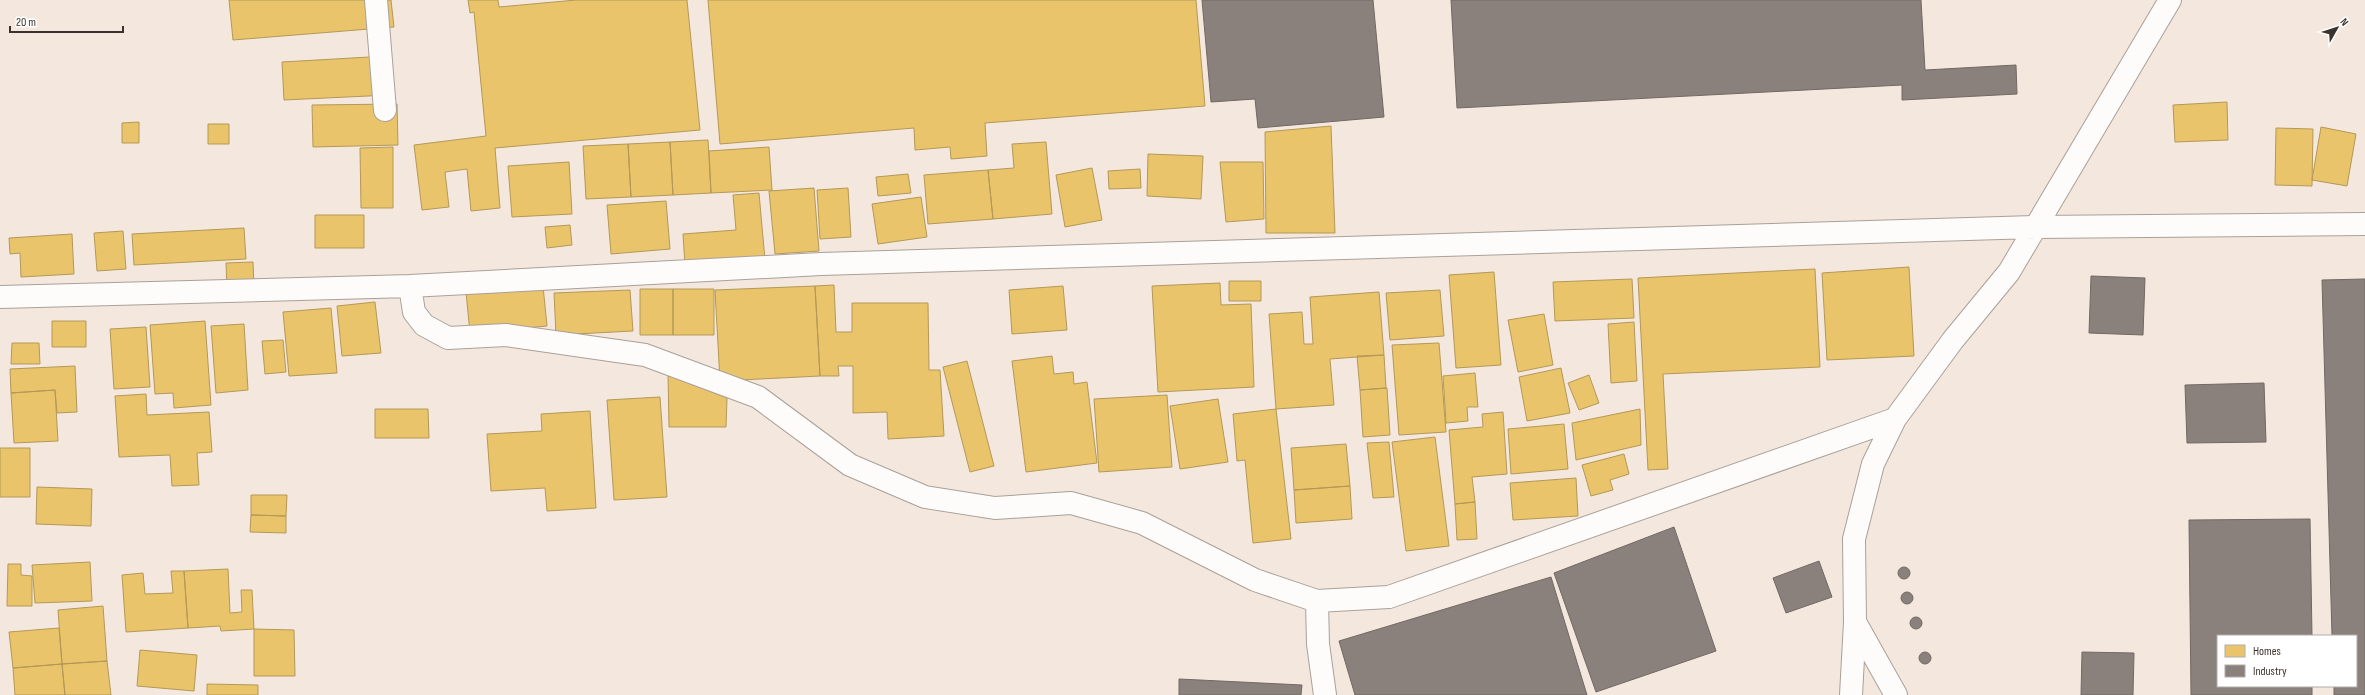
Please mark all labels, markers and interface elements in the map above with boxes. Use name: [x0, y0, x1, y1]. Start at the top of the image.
scale bar: [10, 8, 123, 34]
north arrow: [2317, 8, 2357, 48]
text: 20 m: [16, 15, 36, 30]
text: N: [2337, 16, 2351, 28]
legend: [2217, 635, 2357, 687]
text: Homes: [2253, 644, 2281, 659]
text: Industry: [2253, 664, 2287, 679]

